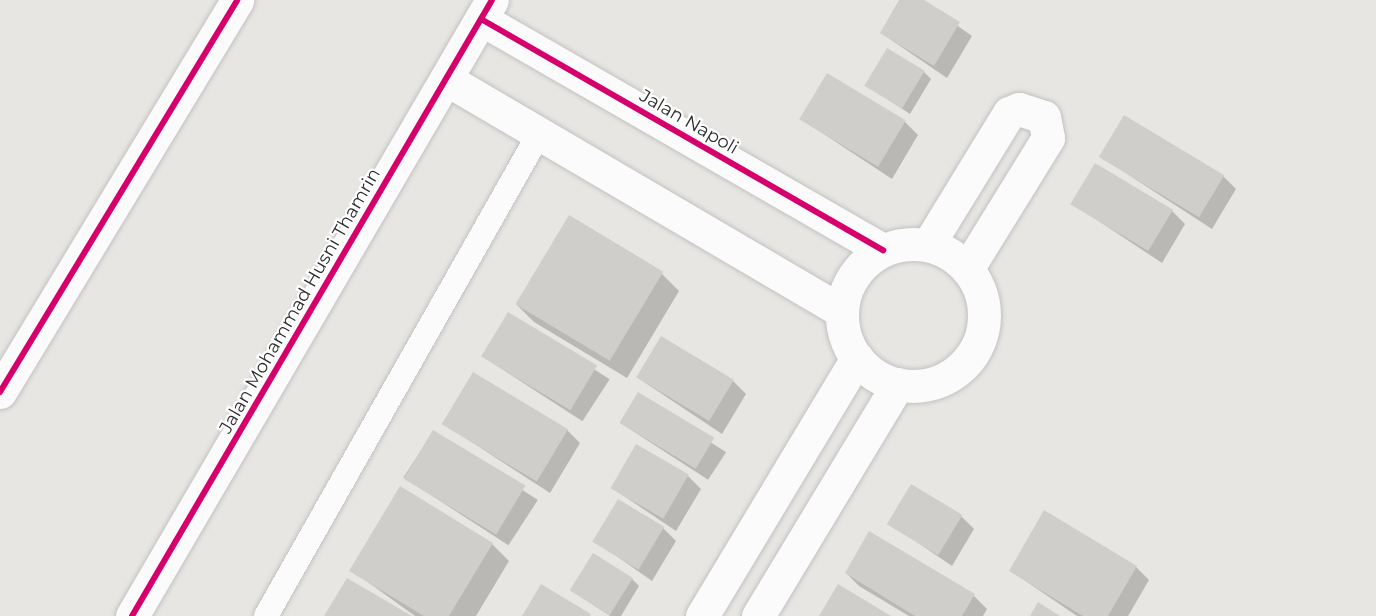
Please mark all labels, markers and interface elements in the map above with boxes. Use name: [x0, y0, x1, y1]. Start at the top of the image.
street label: Jalan Napoli: [636, 85, 742, 159]
street label: Jalan Mohammad Husni Thamrin: [215, 165, 385, 437]

